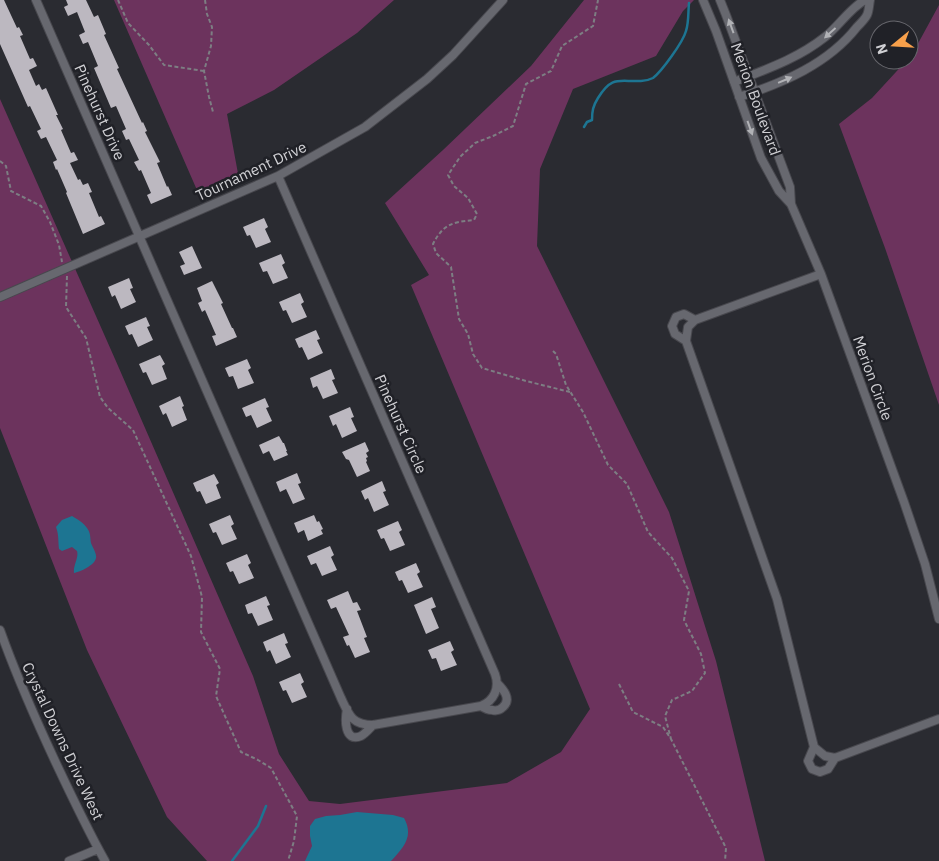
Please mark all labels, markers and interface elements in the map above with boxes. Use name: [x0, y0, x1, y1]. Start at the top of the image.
one-way arrow: [727, 18, 735, 33]
north arrow: [869, 20, 919, 70]
one-way arrow: [823, 27, 836, 38]
street label: Merion Boulevard: [727, 40, 785, 158]
text: N: [872, 41, 892, 57]
street label: Pinehurst Drive: [70, 61, 130, 163]
one-way arrow: [777, 76, 792, 83]
one-way arrow: [747, 120, 754, 135]
street label: Tournament Drive: [193, 137, 309, 205]
street label: Merion Circle: [849, 333, 897, 423]
street label: Pinehurst Circle: [371, 371, 431, 477]
street label: Crystal Downs Drive West: [18, 659, 108, 823]

